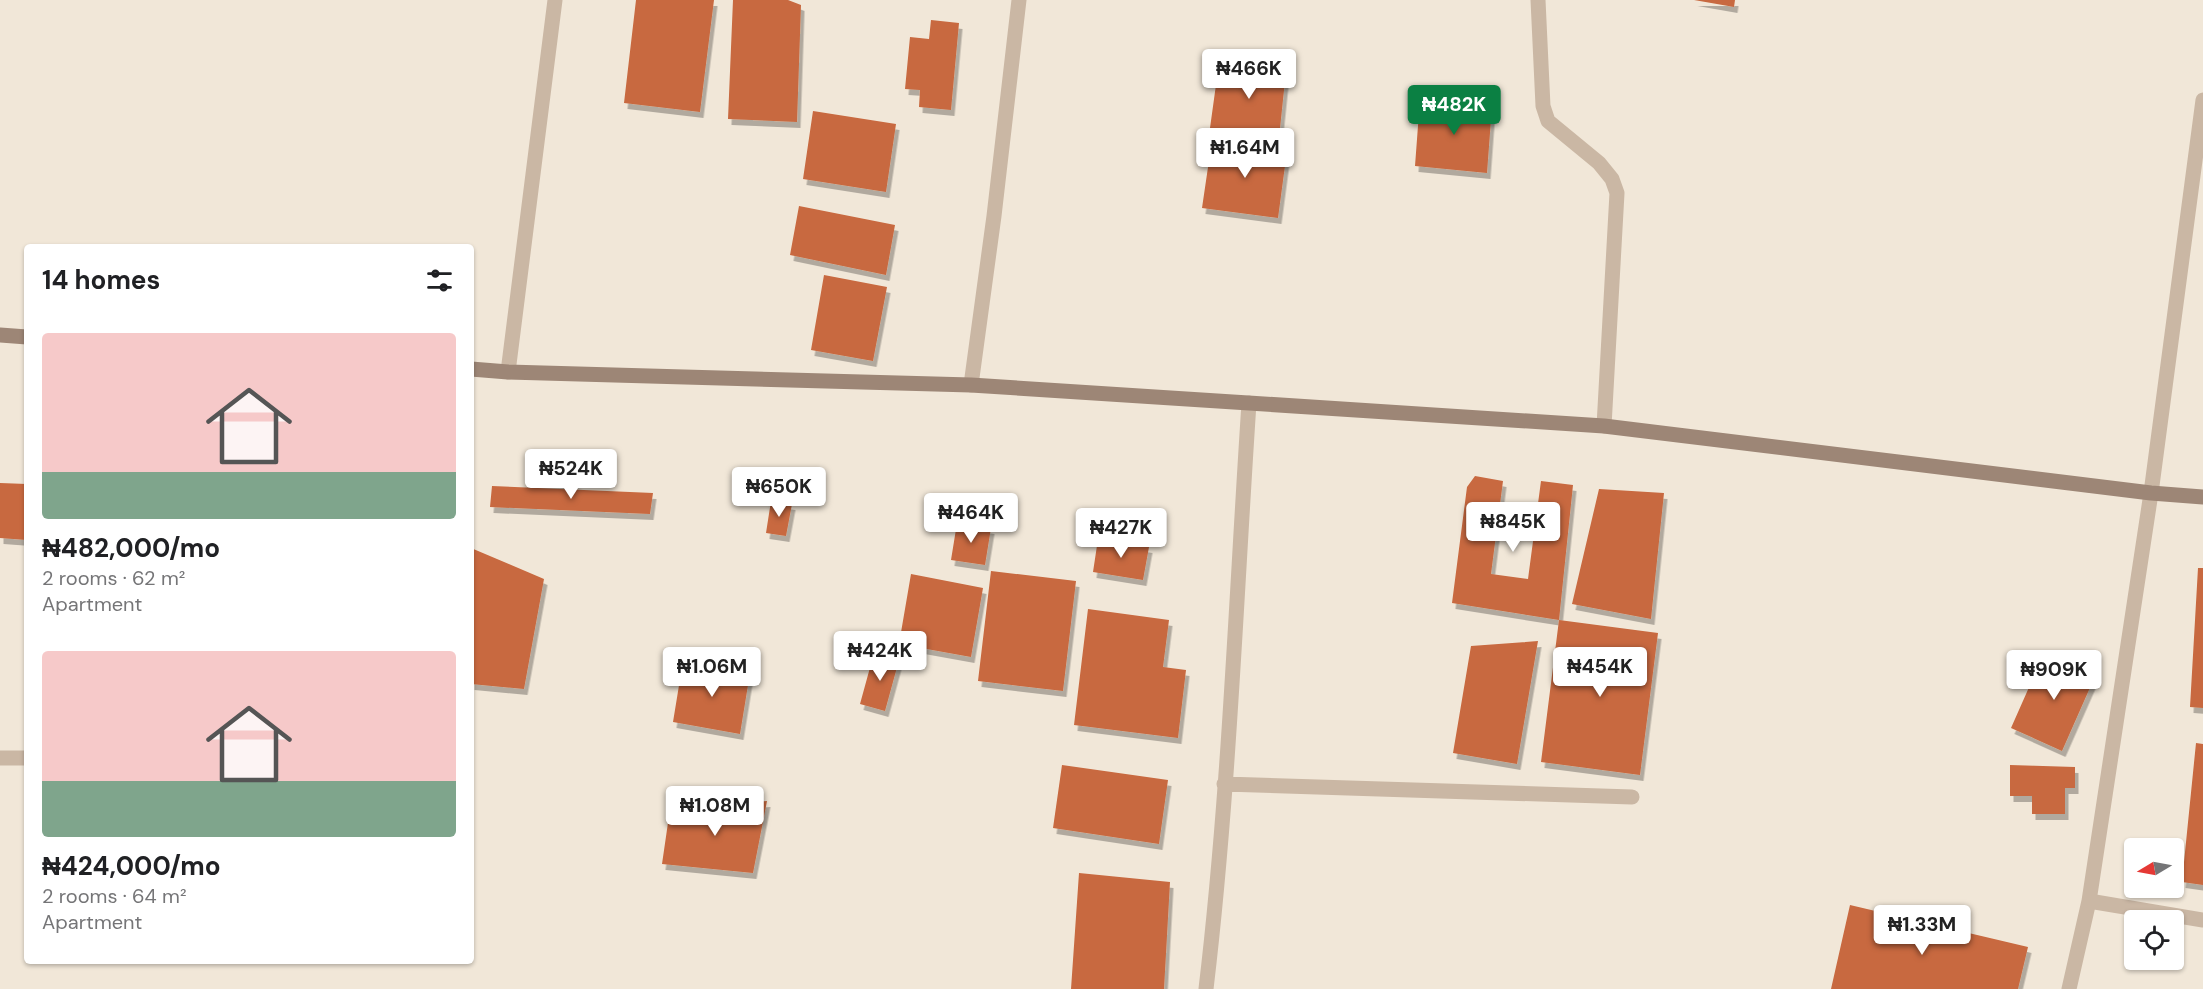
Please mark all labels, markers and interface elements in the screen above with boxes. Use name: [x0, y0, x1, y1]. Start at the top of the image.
pin: ₦466K: [1207, 49, 1291, 100]
text: ₦466K: [1216, 55, 1282, 81]
pin: ₦482K: [1412, 85, 1496, 136]
text: ₦482K: [1422, 91, 1486, 117]
pin: ₦1.64M: [1196, 128, 1294, 179]
text: ₦1.64M: [1210, 134, 1280, 160]
text: 14 homes: [42, 263, 160, 297]
icon: filters: [423, 264, 456, 297]
icon: home: [195, 372, 303, 480]
pin: ₦524K: [529, 449, 613, 500]
text: ₦524K: [539, 455, 603, 481]
pin: ₦650K: [737, 467, 821, 518]
text: ₦650K: [746, 473, 812, 499]
pin: ₦464K: [929, 493, 1013, 544]
text: ₦464K: [938, 499, 1004, 525]
pin: ₦845K: [1471, 502, 1555, 553]
pin: ₦427K: [1079, 508, 1163, 559]
text: ₦845K: [1480, 508, 1546, 534]
text: ₦427K: [1090, 514, 1152, 540]
text: ₦482,000/mo: [42, 531, 220, 565]
text: 2 rooms · 62 m²: [42, 565, 185, 591]
text: Apartment: [42, 591, 142, 617]
pin: ₦424K: [838, 631, 922, 682]
text: ₦424K: [848, 637, 912, 663]
pin: ₦1.06M: [663, 647, 761, 698]
pin: ₦454K: [1558, 647, 1642, 698]
pin: ₦909K: [2012, 650, 2096, 701]
text: ₦1.06M: [677, 653, 747, 679]
text: ₦454K: [1567, 653, 1633, 679]
text: ₦909K: [2021, 656, 2087, 682]
icon: home: [195, 690, 303, 798]
pin: ₦1.08M: [666, 786, 764, 837]
text: ₦1.08M: [680, 792, 750, 818]
north arrow: [2124, 838, 2184, 898]
map controls: [2124, 838, 2184, 970]
text: ₦424,000/mo: [42, 849, 221, 883]
text: 2 rooms · 64 m²: [42, 883, 186, 909]
pin: ₦1.33M: [1873, 905, 1971, 956]
text: Apartment: [42, 909, 142, 935]
button: locate: [2124, 910, 2184, 970]
text: ₦1.33M: [1888, 911, 1956, 937]

